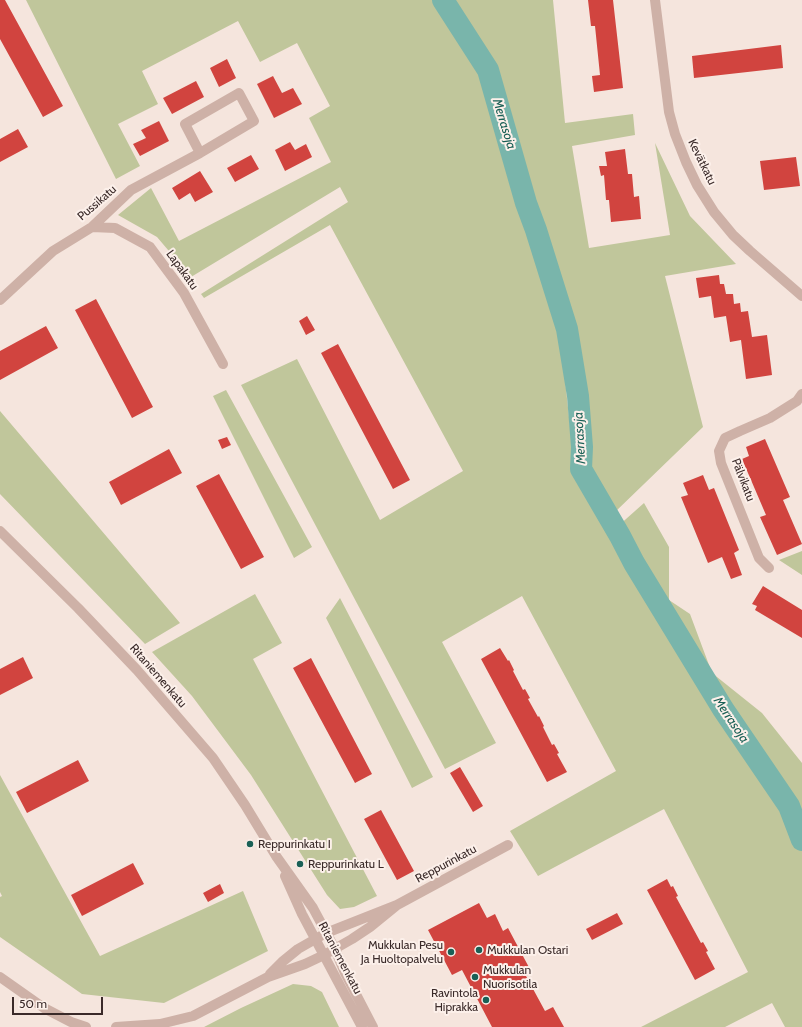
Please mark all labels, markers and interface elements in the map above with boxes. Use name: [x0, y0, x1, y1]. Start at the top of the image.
water label: Merrasoja: [489, 97, 519, 151]
street label: Kevätkatu: [685, 137, 719, 187]
street label: Pussikatu: [75, 182, 119, 224]
street label: Lapakatu: [163, 247, 201, 293]
water label: Merrasoja: [571, 412, 589, 464]
street label: Pälvikatu: [728, 456, 758, 504]
street label: Ritaniemenkatu: [126, 641, 190, 711]
water label: Merrasoja: [710, 694, 752, 746]
place label: Reppurinkatu I: [258, 837, 331, 851]
marker: Reppurinkatu I: [245, 839, 255, 849]
street label: Reppurinkatu: [413, 842, 479, 886]
place label: Reppurinkatu L: [308, 857, 384, 871]
marker: Reppurinkatu L: [295, 859, 305, 869]
street label: Ritaniemenkatu: [315, 919, 365, 997]
place label: Mukkulan Pesu Ja Huoltopalvelu: [361, 938, 443, 966]
place label: Mukkulan Ostari: [487, 943, 568, 957]
marker: Mukkulan Ostari: [474, 945, 484, 955]
marker: Mukkulan Pesu Ja Huoltopalvelu: [446, 947, 456, 957]
place label: Mukkulan Nuorisotila: [483, 963, 537, 991]
marker: Mukkulan Nuorisotila: [470, 972, 480, 982]
place label: Ravintola Hiprakka: [431, 986, 478, 1014]
scale bar: [14, 989, 105, 1015]
marker: Ravintola Hiprakka: [481, 995, 491, 1005]
text: 50 m: [19, 996, 47, 1011]

